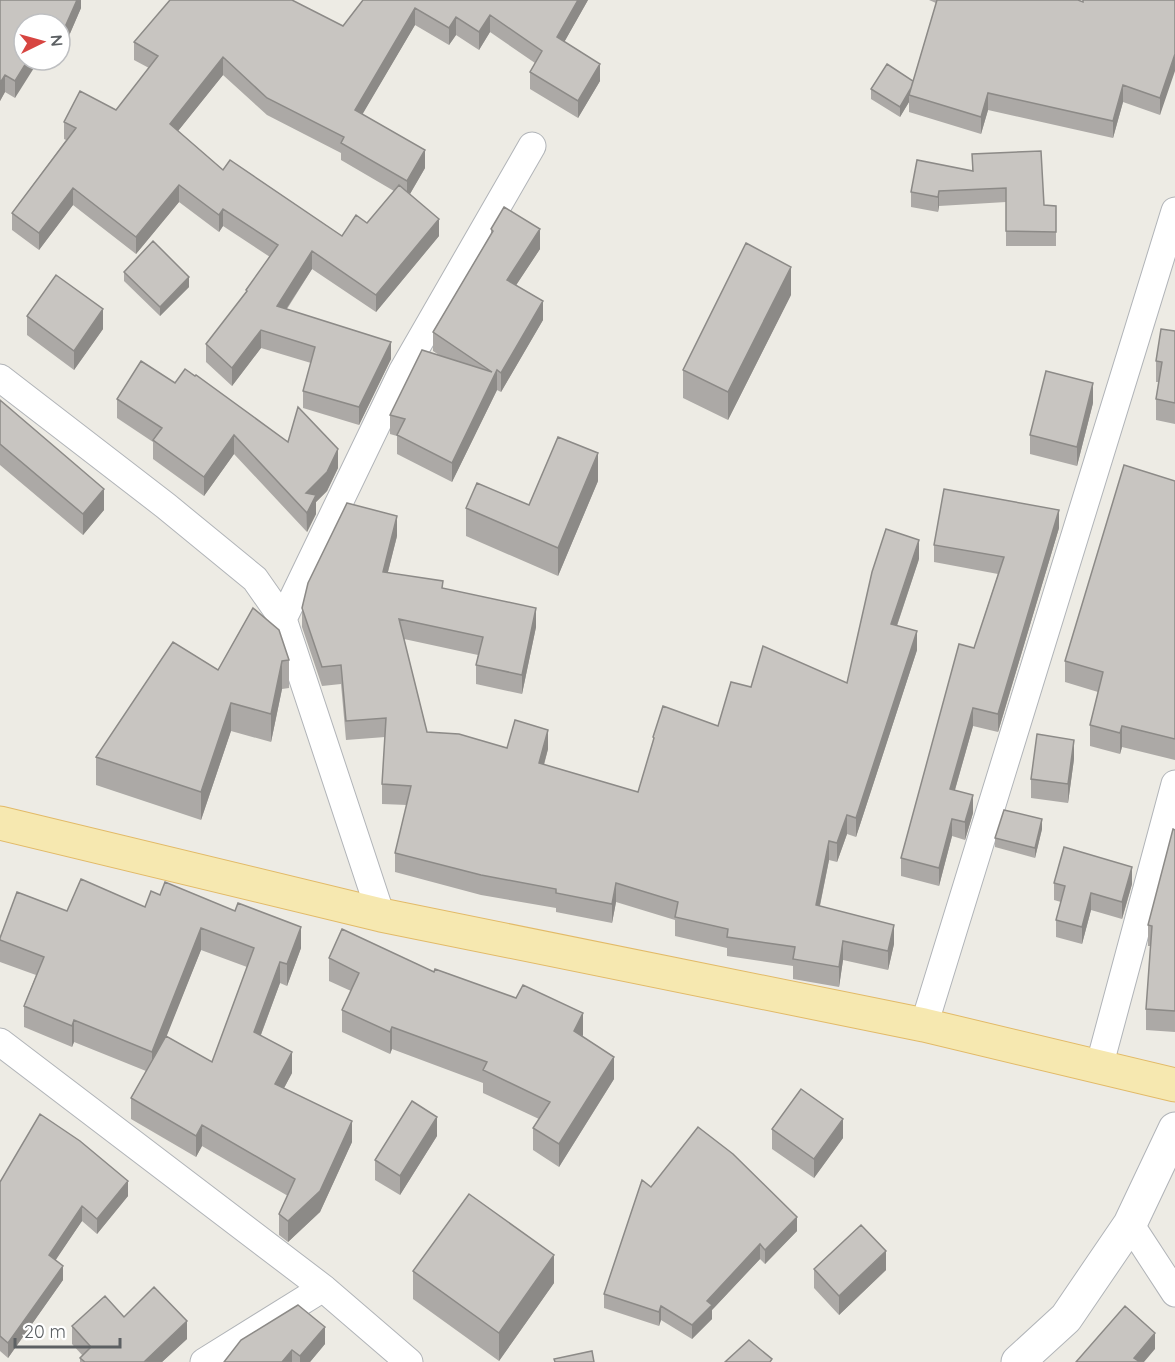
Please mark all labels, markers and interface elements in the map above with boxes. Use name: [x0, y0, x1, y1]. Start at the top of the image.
north arrow: [12, 12, 72, 72]
text: N: [46, 34, 67, 47]
scale bar: [15, 1311, 120, 1349]
text: 20 m: [24, 1320, 66, 1343]

